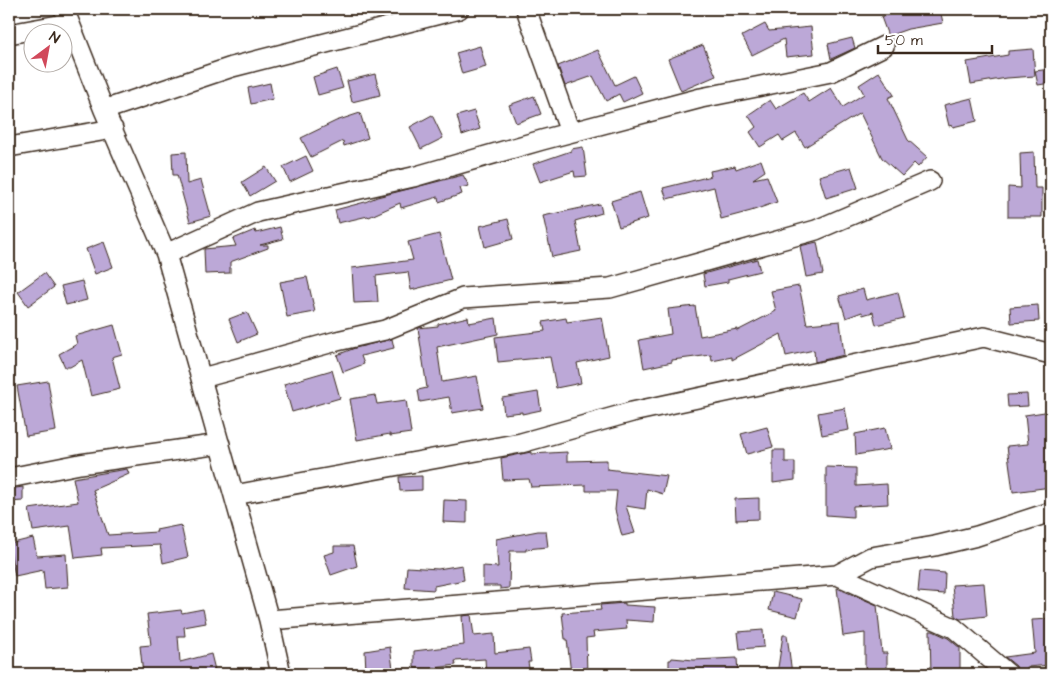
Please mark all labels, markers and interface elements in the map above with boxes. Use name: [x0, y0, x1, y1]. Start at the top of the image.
north arrow: [22, 22, 72, 72]
scale bar: [878, 22, 991, 54]
text: N: [45, 27, 64, 49]
text: 50 m: [885, 30, 923, 51]

